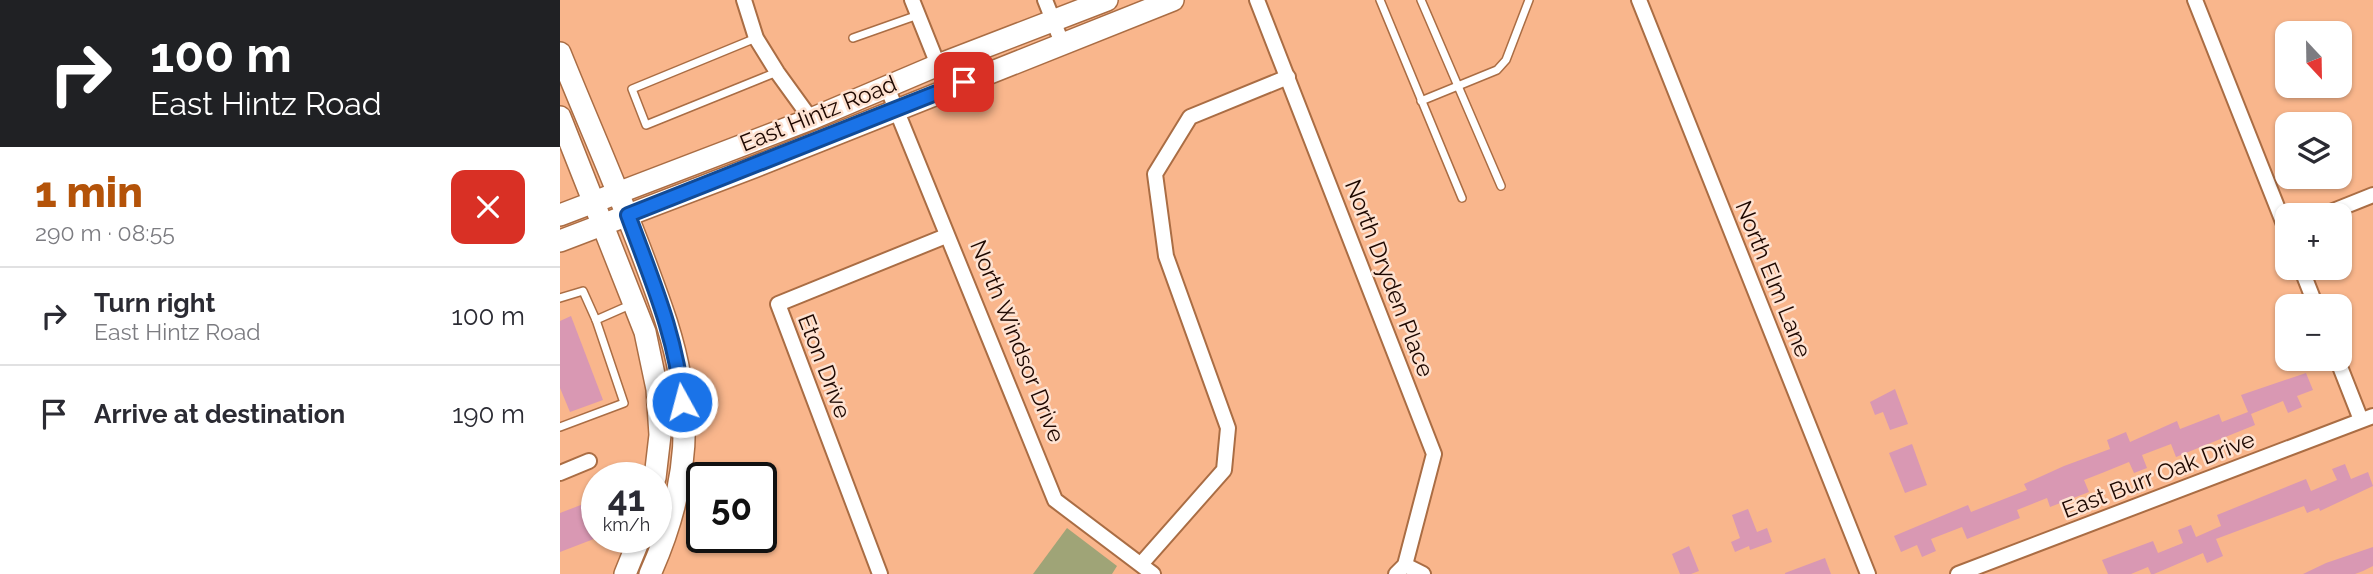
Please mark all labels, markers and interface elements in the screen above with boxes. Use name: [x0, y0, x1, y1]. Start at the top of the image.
north arrow: [2275, 21, 2352, 98]
map controls: [2275, 21, 2352, 371]
text: 100 m: [150, 26, 292, 83]
icon: right: [35, 28, 126, 119]
pin: [934, 52, 994, 112]
icon: arrive: [945, 63, 983, 101]
street label: East Hintz Road: [736, 69, 900, 157]
text: East Hintz Road: [150, 85, 382, 122]
button: layers: [2275, 112, 2352, 189]
text: 1 min: [35, 168, 143, 217]
button: close: [451, 170, 525, 244]
street label: North Dryden Place: [1340, 176, 1440, 380]
street label: North Elm Lane: [1730, 197, 1818, 361]
button: +: [2275, 203, 2352, 280]
text: 290 m · 08:55: [35, 219, 175, 246]
street label: North Windsor Drive: [965, 236, 1071, 446]
text: Turn right: [94, 288, 215, 318]
button: −: [2275, 294, 2352, 371]
icon: right: [35, 297, 73, 335]
text: 100 m: [452, 301, 525, 331]
street label: Eton Drive: [793, 310, 857, 422]
text: East Hintz Road: [94, 318, 261, 345]
position arrow: [645, 365, 719, 439]
icon: arrive: [35, 395, 73, 433]
text: Arrive at destination: [94, 399, 345, 429]
text: 190 m: [452, 399, 525, 429]
street label: East Burr Oak Drive: [2058, 425, 2258, 523]
speed limit sign: 50: [686, 462, 777, 553]
text: 41: [608, 478, 645, 519]
text: km/h: [603, 514, 650, 535]

